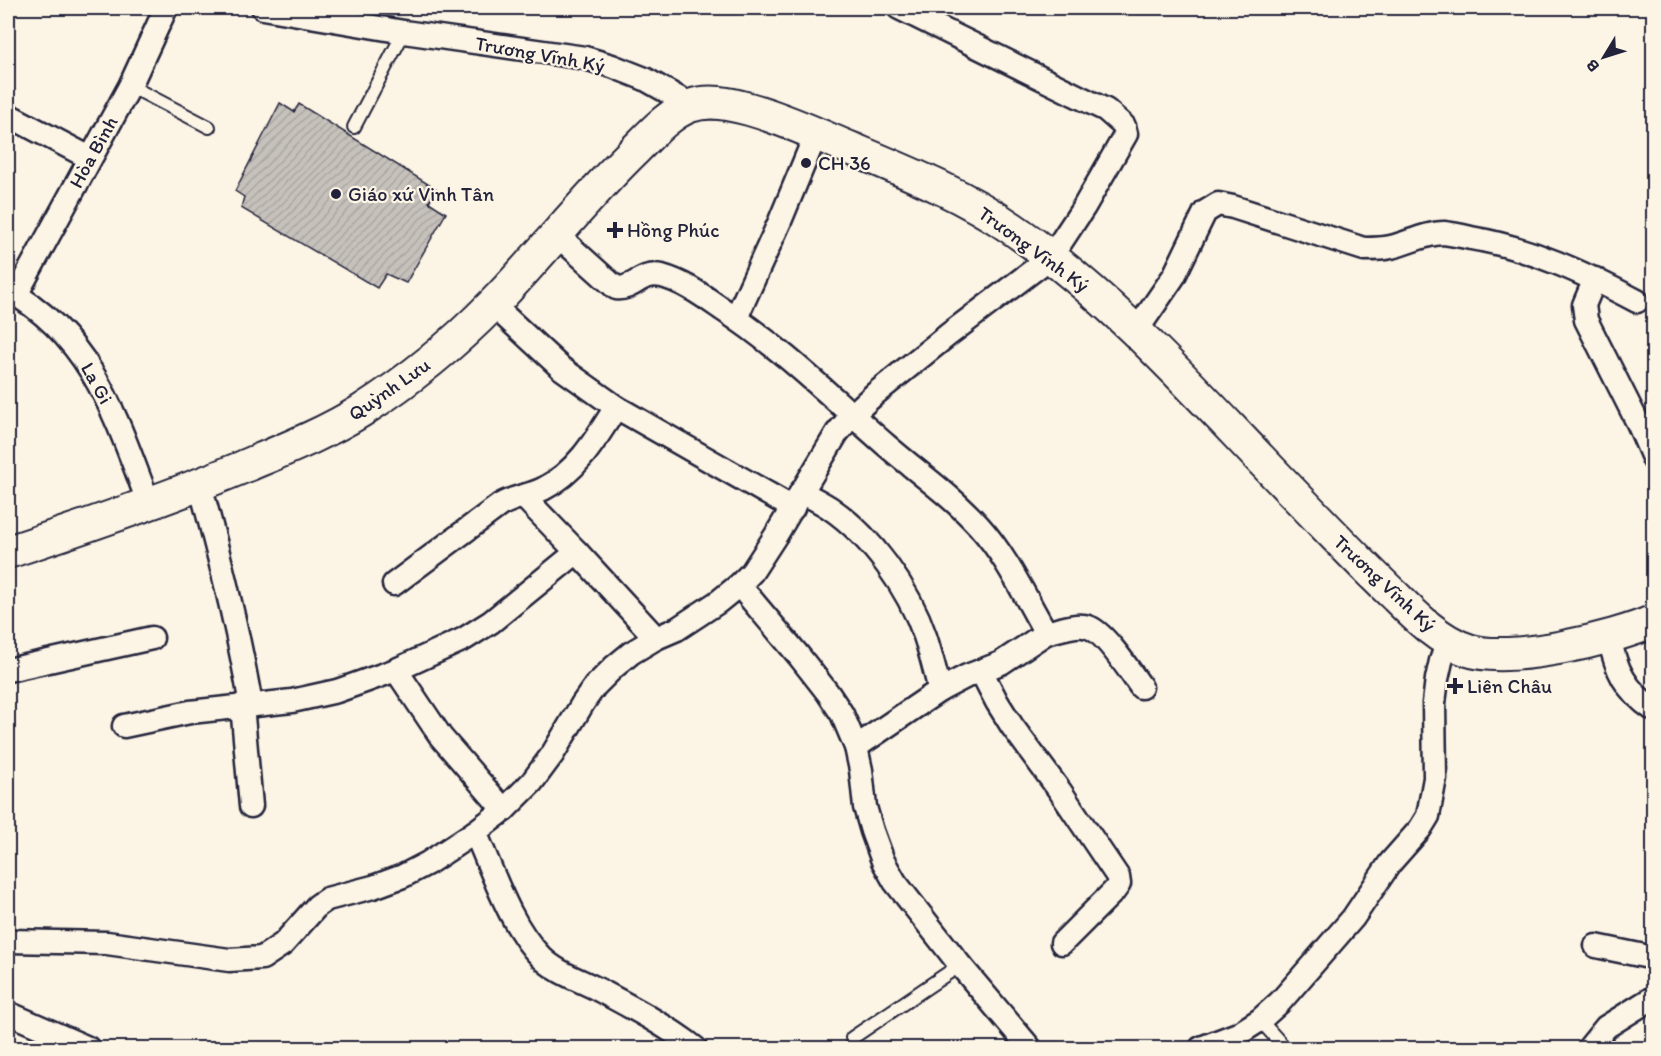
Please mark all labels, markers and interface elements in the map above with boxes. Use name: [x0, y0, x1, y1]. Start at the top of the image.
north arrow: [1574, 27, 1634, 87]
street label: Trương Vĩnh Ký: [473, 31, 607, 77]
text: B: [1581, 55, 1603, 76]
street label: Hòa Bình: [64, 112, 122, 192]
place label: CH 36: [818, 151, 871, 175]
marker: CH 36: [799, 156, 813, 170]
place label: Giáo xứ Vinh Tân: [348, 182, 494, 206]
marker: Giáo xứ Vinh Tân: [329, 187, 343, 201]
street label: Trương Vĩnh Ký: [974, 201, 1095, 298]
place label: Hồng Phúc: [627, 218, 720, 242]
marker: Hồng Phúc: [608, 223, 622, 237]
street label: Quỳnh Lưu: [344, 352, 434, 426]
street label: La Gi: [76, 358, 118, 408]
street label: Trương Vĩnh Ký: [1329, 530, 1442, 637]
place label: Liên Châu: [1467, 674, 1552, 698]
marker: Liên Châu: [1448, 679, 1462, 693]

